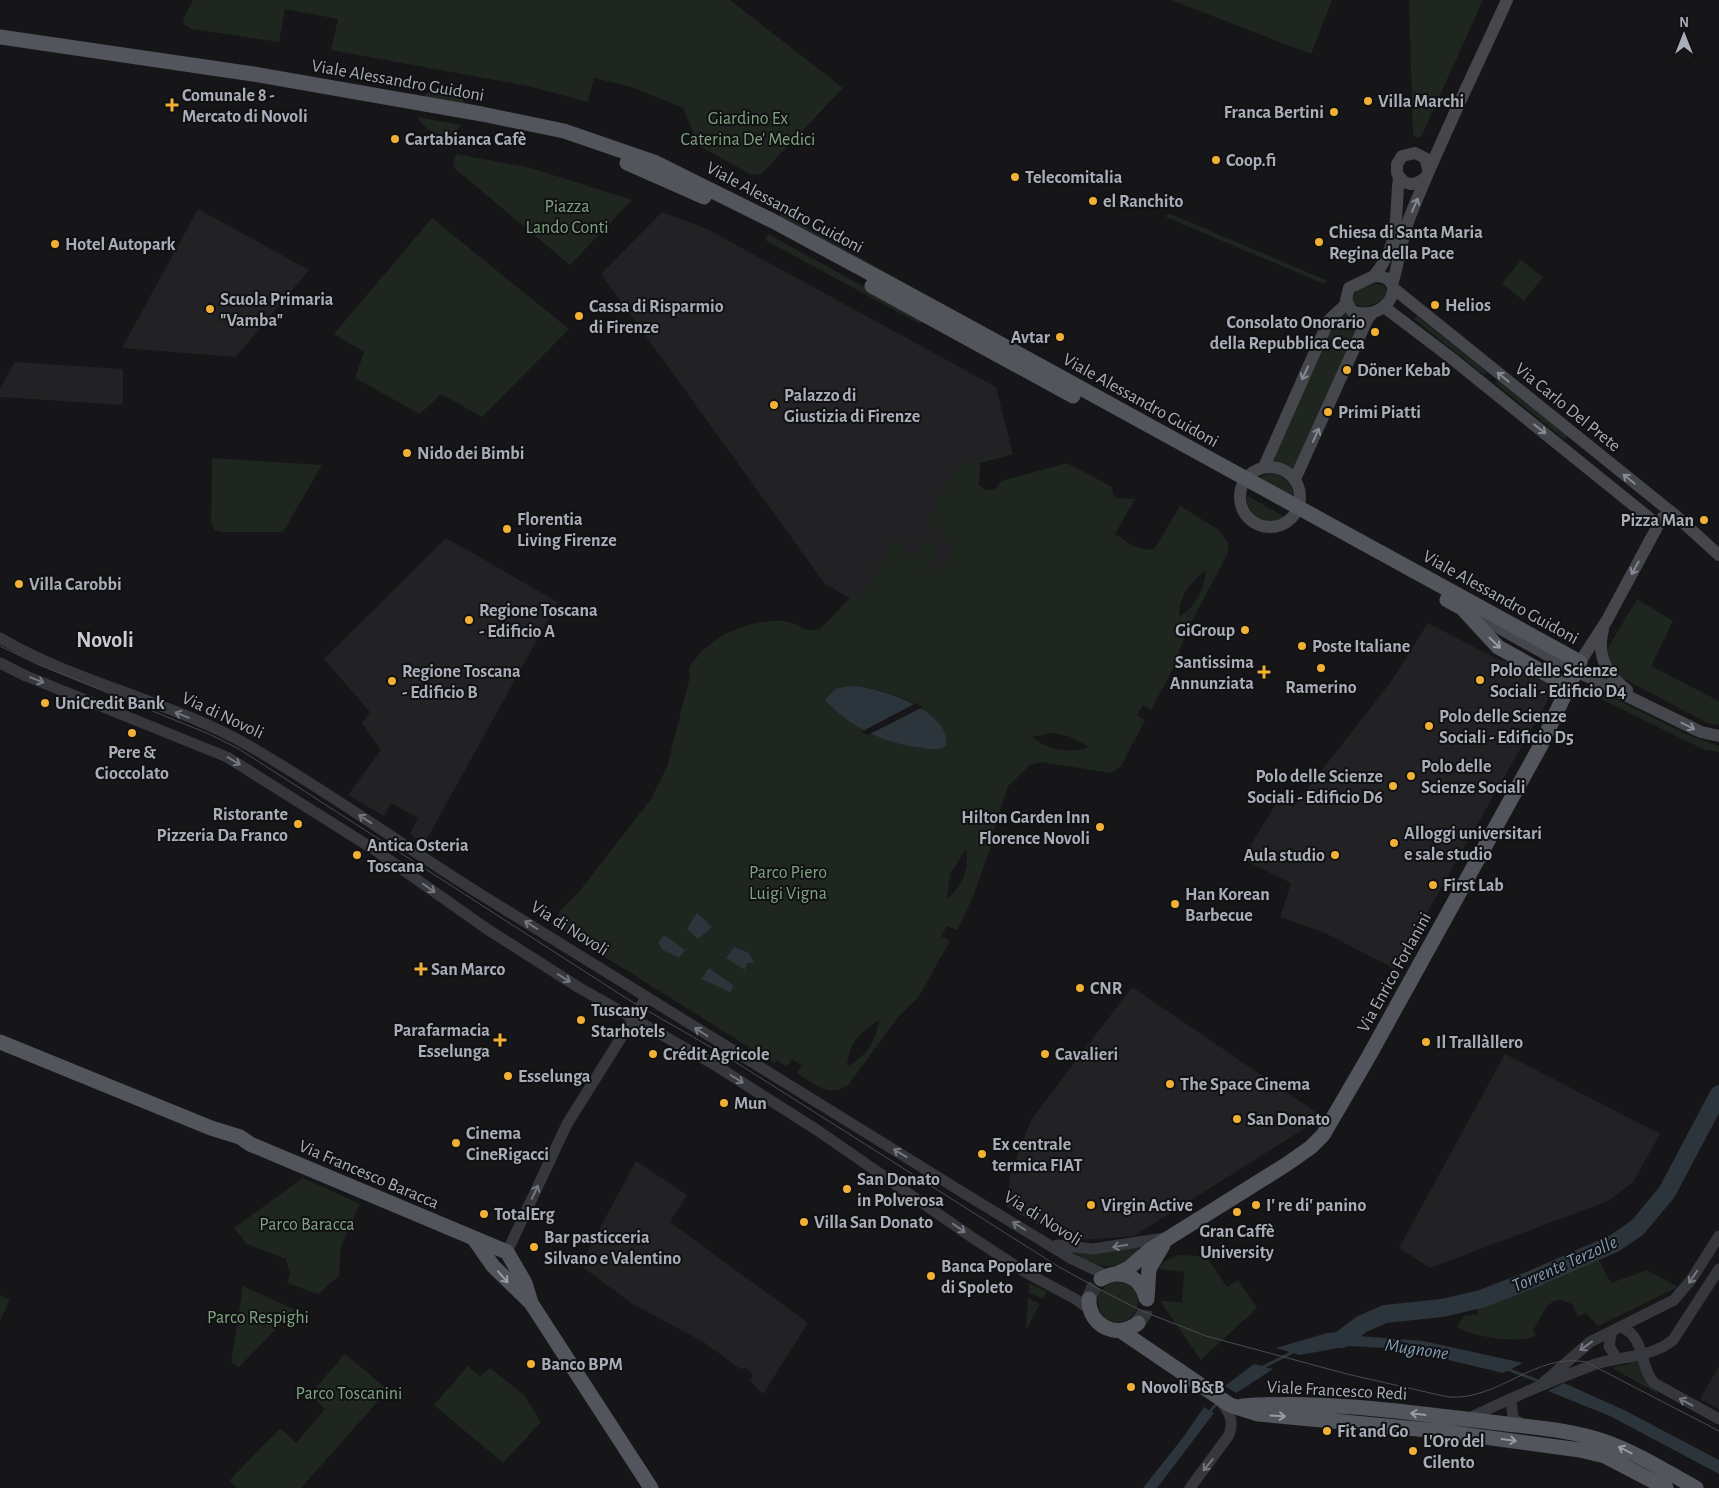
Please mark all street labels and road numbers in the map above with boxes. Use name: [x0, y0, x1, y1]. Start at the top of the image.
street label: Viale Alessandro Guidoni: [310, 57, 486, 105]
street label: Viale Alessandro Guidoni: [703, 159, 866, 257]
street label: Viale Alessandro Guidoni: [1060, 351, 1221, 451]
street label: Via Carlo Del Prete: [1511, 360, 1623, 456]
street label: Viale Alessandro Guidoni: [1420, 548, 1581, 648]
street label: Via di Novoli: [179, 689, 266, 743]
street label: Via di Novoli: [527, 898, 612, 960]
street label: Via Enrico Forlanini: [1355, 910, 1435, 1035]
street label: Via Francesco Baracca: [296, 1137, 441, 1213]
street label: Via di Novoli: [1000, 1188, 1085, 1250]
street label: Viale Francesco Redi: [1266, 1378, 1408, 1404]

